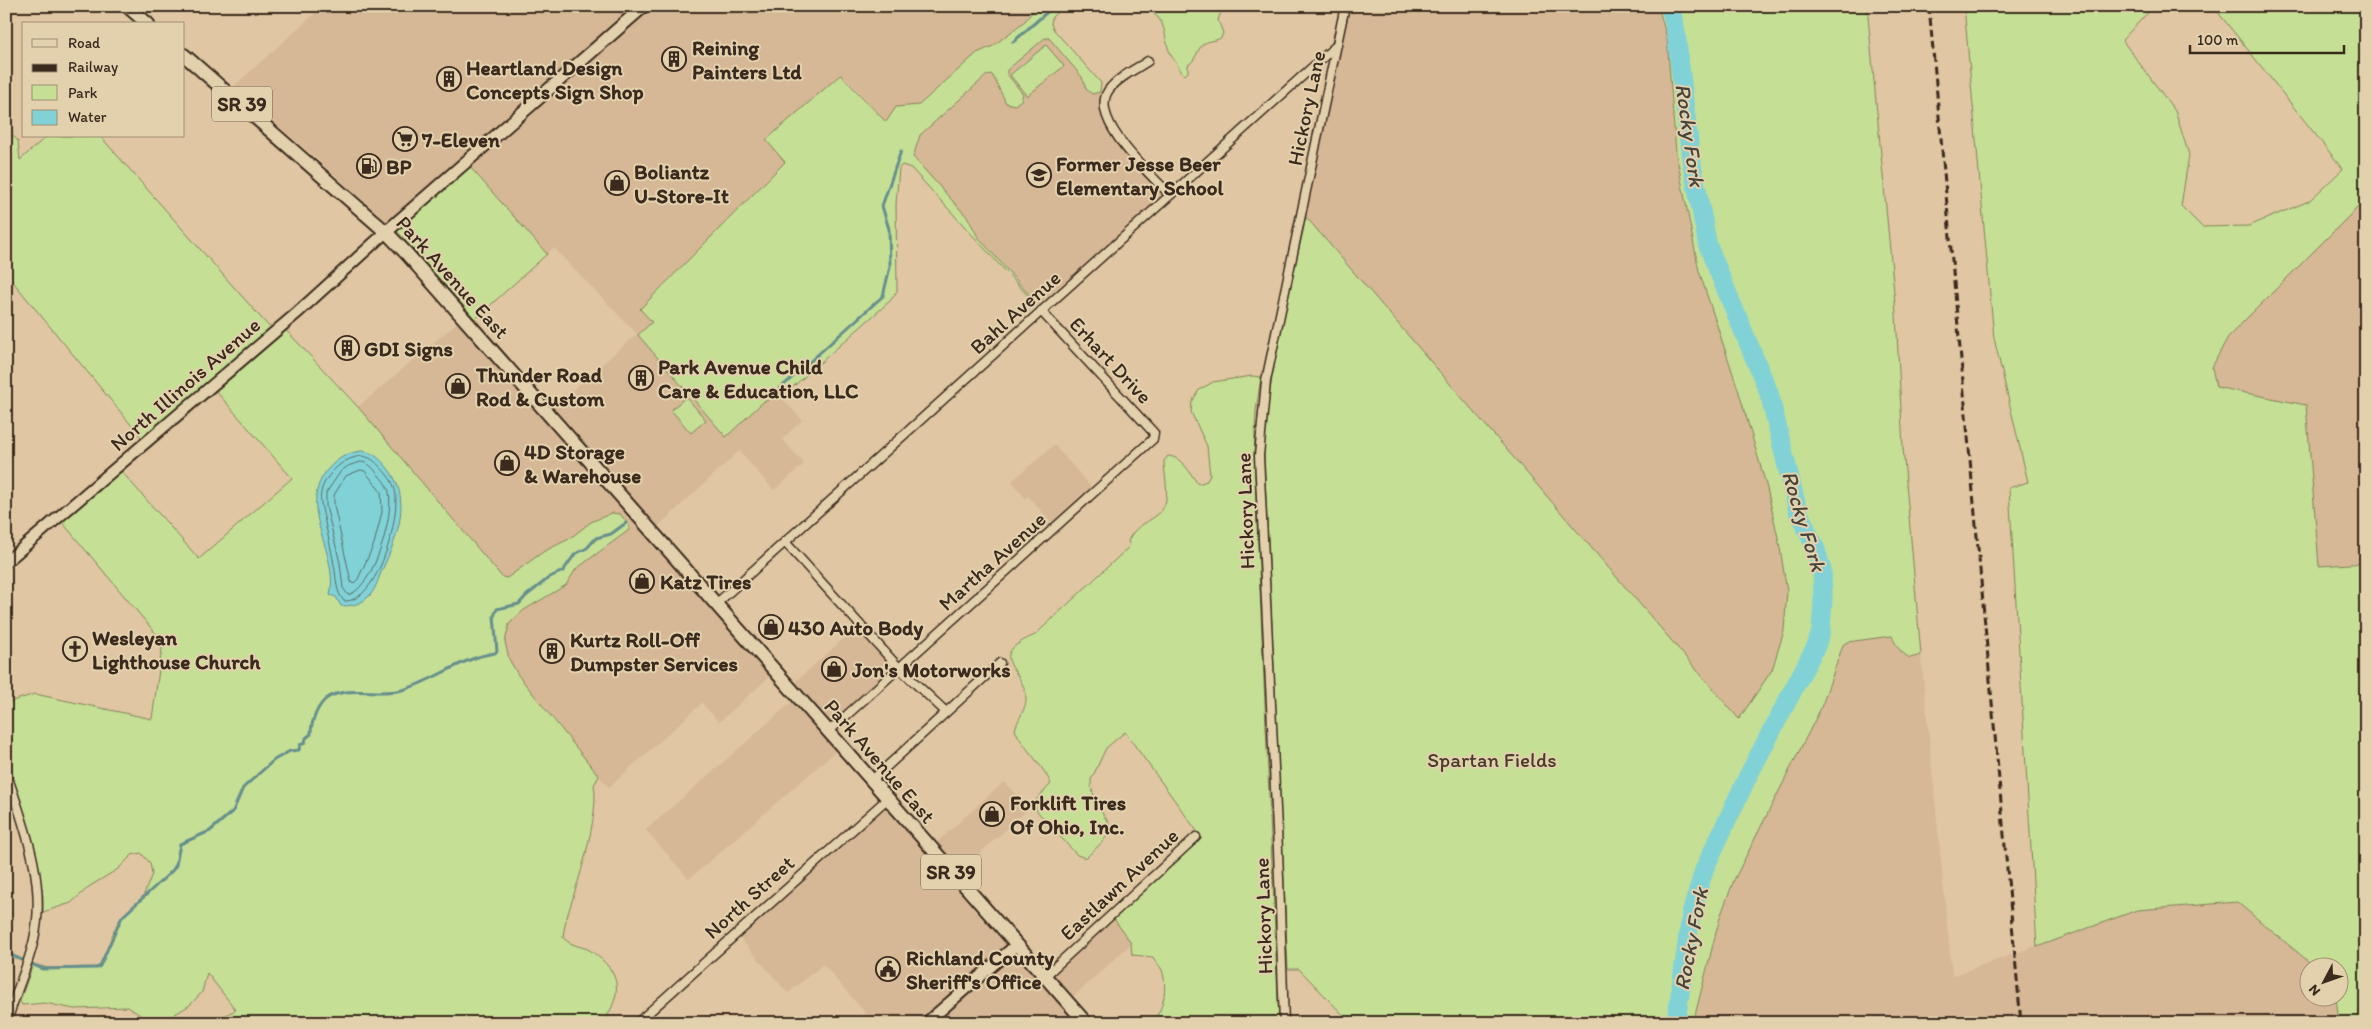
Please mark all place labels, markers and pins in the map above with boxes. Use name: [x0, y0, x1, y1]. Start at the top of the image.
place label: Reining Painters Ltd: [692, 35, 802, 84]
building icon: Reining Painters Ltd: [661, 46, 687, 72]
place label: Heartland Design Concepts Sign Shop: [466, 55, 644, 105]
building icon: Heartland Design Concepts Sign Shop: [436, 66, 462, 92]
supermarket icon: 7-Eleven: [392, 126, 418, 152]
place label: 7-Eleven: [421, 127, 500, 152]
place label: Former Jesse Beer Elementary School: [1056, 151, 1225, 201]
fuel station icon: BP: [356, 153, 382, 179]
place label: BP: [386, 154, 412, 179]
place label: Boliantz U-Store-It: [634, 159, 729, 208]
school or university icon: Former Jesse Beer Elementary School: [1026, 162, 1052, 188]
shop icon: Boliantz U-Store-It: [604, 170, 630, 196]
building icon: GDI Signs: [334, 335, 360, 361]
place label: GDI Signs: [364, 336, 453, 362]
place label: Park Avenue Child Care & Education, LLC: [658, 354, 859, 403]
place label: Thunder Road Rod & Custom: [475, 362, 605, 411]
building icon: Park Avenue Child Care & Education, LLC: [628, 365, 654, 391]
shop icon: Thunder Road Rod & Custom: [445, 373, 471, 399]
place label: 4D Storage & Warehouse: [524, 439, 641, 488]
shop icon: 4D Storage & Warehouse: [494, 450, 520, 476]
shop icon: Katz Tires: [629, 568, 655, 594]
place label: Katz Tires: [660, 569, 751, 594]
shop icon: 430 Auto Body: [758, 614, 784, 640]
place label: 430 Auto Body: [788, 615, 924, 641]
place label: Wesleyan Lighthouse Church: [92, 625, 261, 675]
place label: Kurtz Roll-Off Dumpster Services: [570, 627, 738, 677]
church icon: Wesleyan Lighthouse Church: [62, 636, 88, 662]
building icon: Kurtz Roll-Off Dumpster Services: [539, 638, 565, 664]
shop icon: Jon's Motorworks: [821, 656, 847, 682]
place label: Jon's Motorworks: [851, 657, 1011, 682]
place label: Forklift Tires Of Ohio, Inc.: [1010, 790, 1126, 839]
shop icon: Forklift Tires Of Ohio, Inc.: [979, 801, 1005, 827]
place label: Richland County Sheriff's Office: [906, 945, 1054, 994]
public building icon: Richland County Sheriff's Office: [875, 956, 901, 982]

